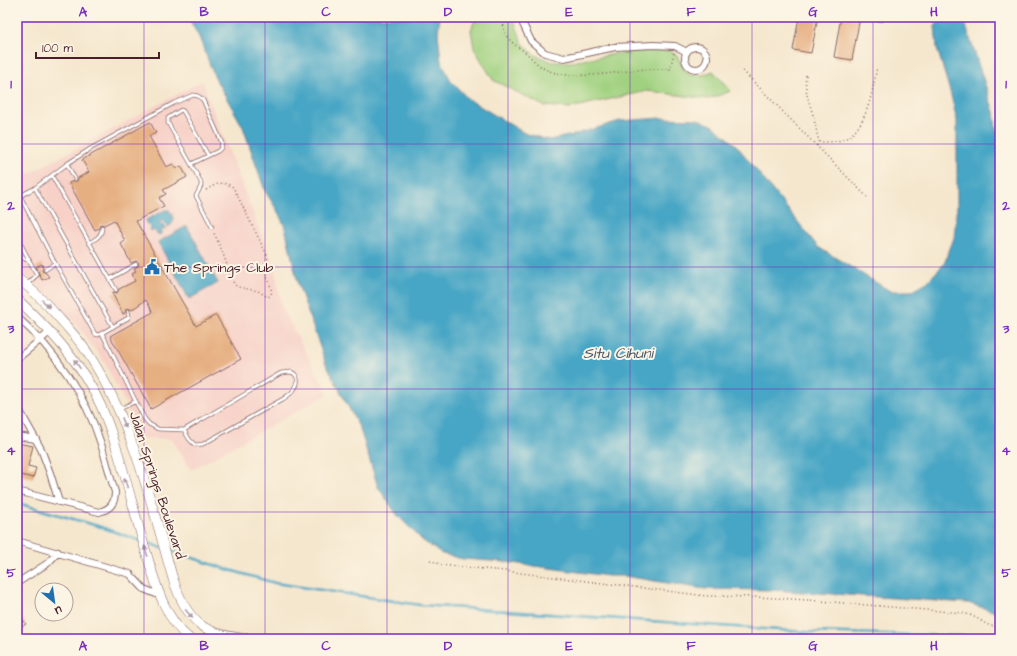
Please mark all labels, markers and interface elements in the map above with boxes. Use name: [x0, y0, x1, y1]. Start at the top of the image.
text: A: [79, 3, 88, 21]
text: B: [199, 3, 209, 21]
text: C: [321, 3, 331, 21]
text: D: [444, 3, 453, 21]
text: E: [565, 3, 573, 21]
text: F: [686, 3, 696, 21]
text: G: [808, 3, 818, 21]
text: H: [930, 3, 938, 21]
scale bar: [36, 34, 159, 60]
text: 100 m: [42, 40, 73, 57]
text: 1: [10, 75, 12, 93]
text: 1: [1005, 75, 1007, 93]
text: 2: [6, 197, 15, 215]
text: 2: [1001, 197, 1010, 215]
public building icon: The Springs Club: [143, 258, 161, 276]
place label: The Springs Club: [164, 258, 274, 278]
one-way arrow: [41, 299, 51, 309]
text: 3: [7, 320, 15, 338]
text: 3: [1002, 320, 1010, 338]
water label: Situ Cihuni: [583, 343, 654, 364]
one-way arrow: [73, 358, 81, 369]
street label: Jalan Springs Boulevard: [124, 409, 190, 562]
one-way arrow: [122, 418, 128, 430]
text: 4: [7, 442, 16, 460]
text: 4: [1002, 442, 1011, 460]
one-way arrow: [123, 477, 129, 489]
one-way arrow: [143, 545, 149, 557]
text: 5: [6, 564, 16, 582]
text: 5: [1001, 564, 1011, 582]
north arrow: [34, 582, 74, 622]
text: U: [52, 602, 66, 618]
one-way arrow: [185, 609, 194, 619]
text: A: [79, 637, 88, 655]
text: B: [199, 637, 209, 655]
text: C: [321, 637, 331, 655]
text: D: [444, 637, 453, 655]
text: E: [565, 637, 573, 655]
text: F: [686, 637, 696, 655]
text: G: [808, 637, 818, 655]
text: H: [930, 637, 938, 655]

